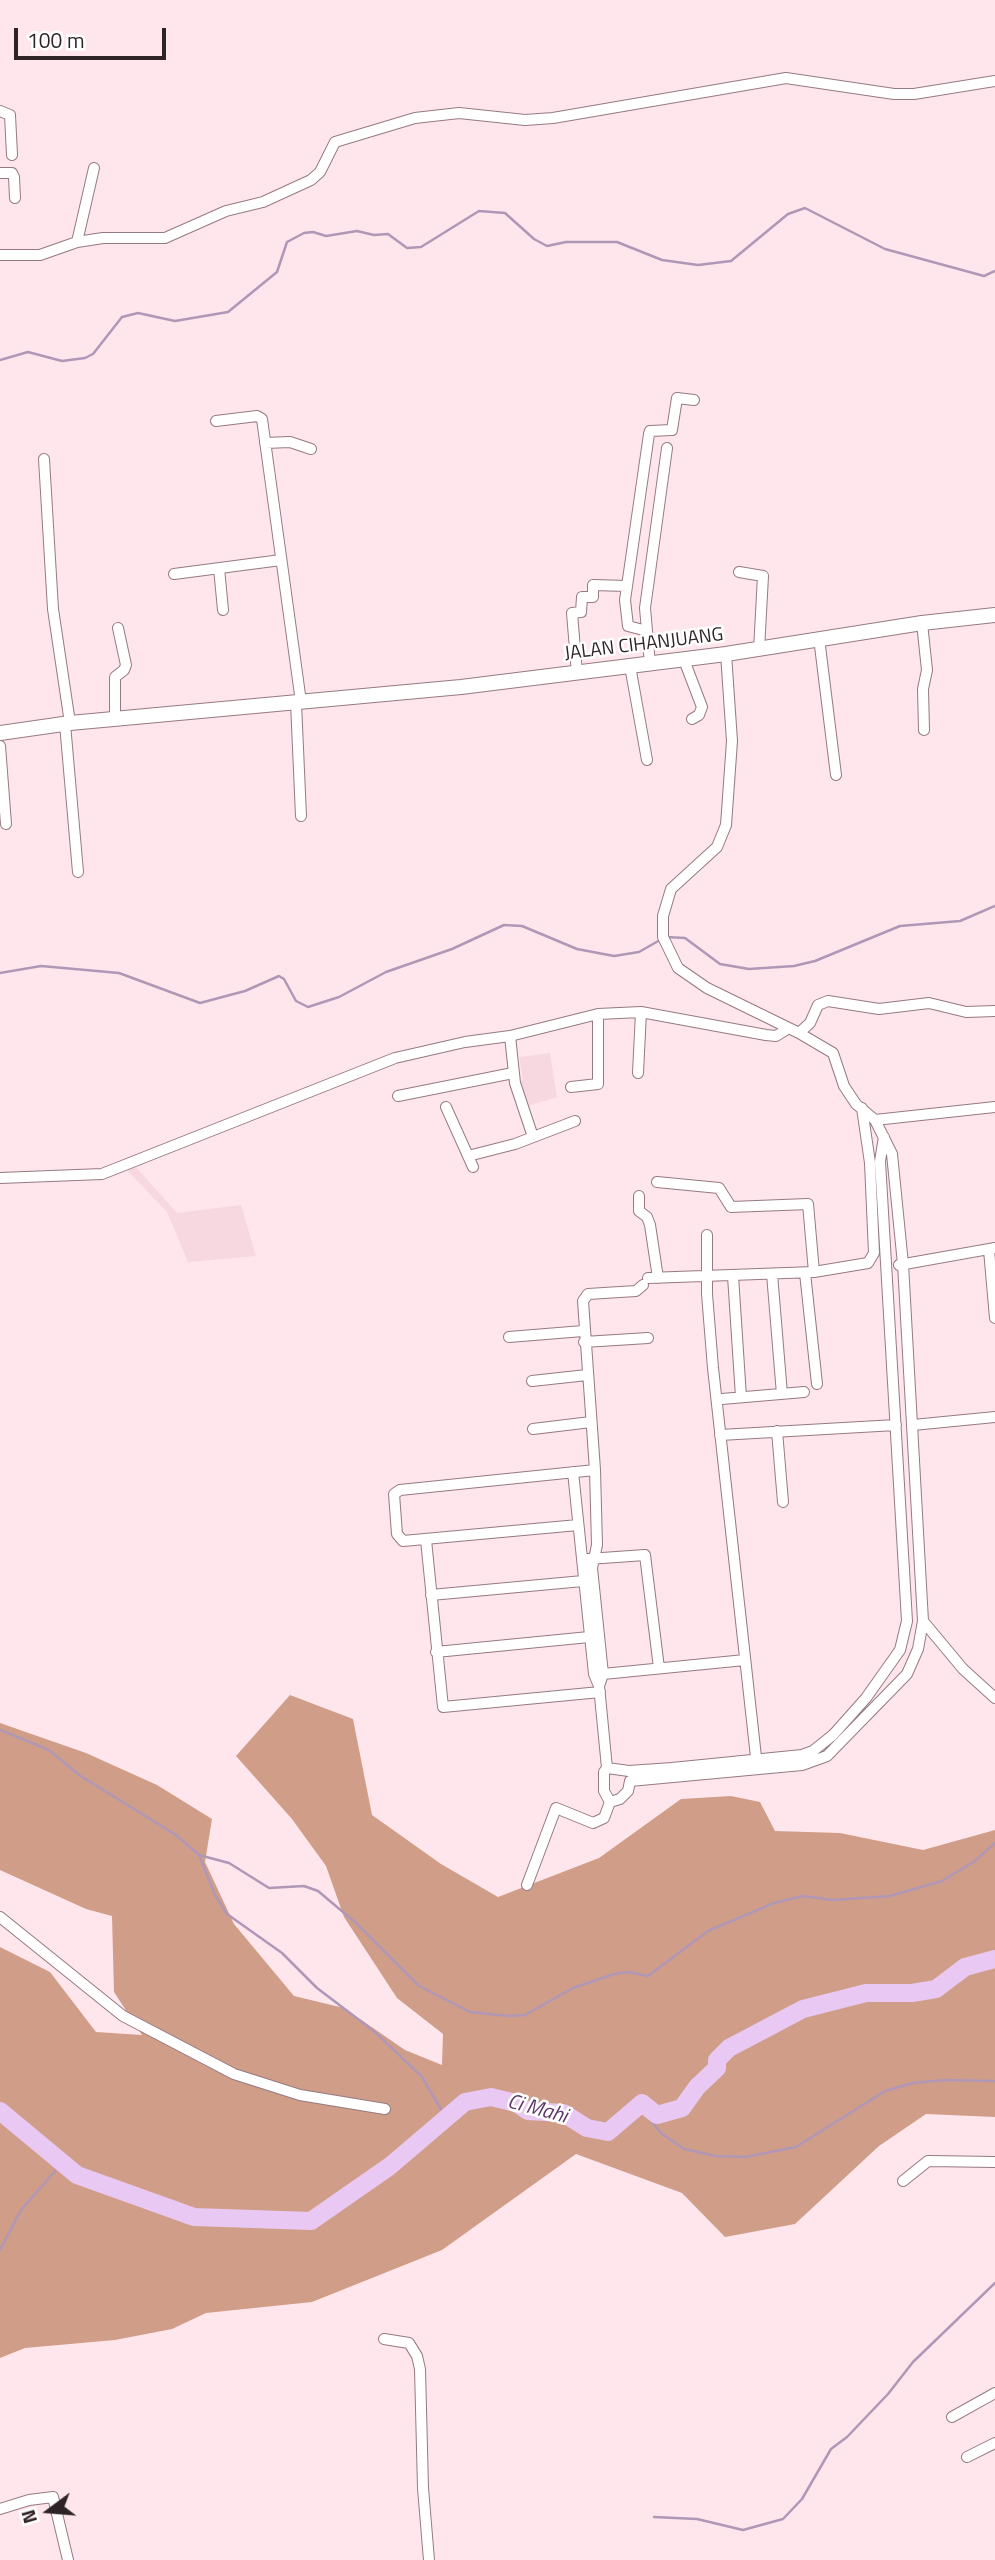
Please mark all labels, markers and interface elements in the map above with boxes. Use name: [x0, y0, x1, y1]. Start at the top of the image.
scale bar: [18, 14, 170, 58]
text: 100 m: [27, 24, 84, 56]
street label: JALAN CIHANJUANG: [563, 624, 725, 666]
water label: Ci Mahi: [504, 2090, 570, 2130]
north arrow: [14, 2476, 84, 2546]
text: N: [13, 2507, 44, 2527]

